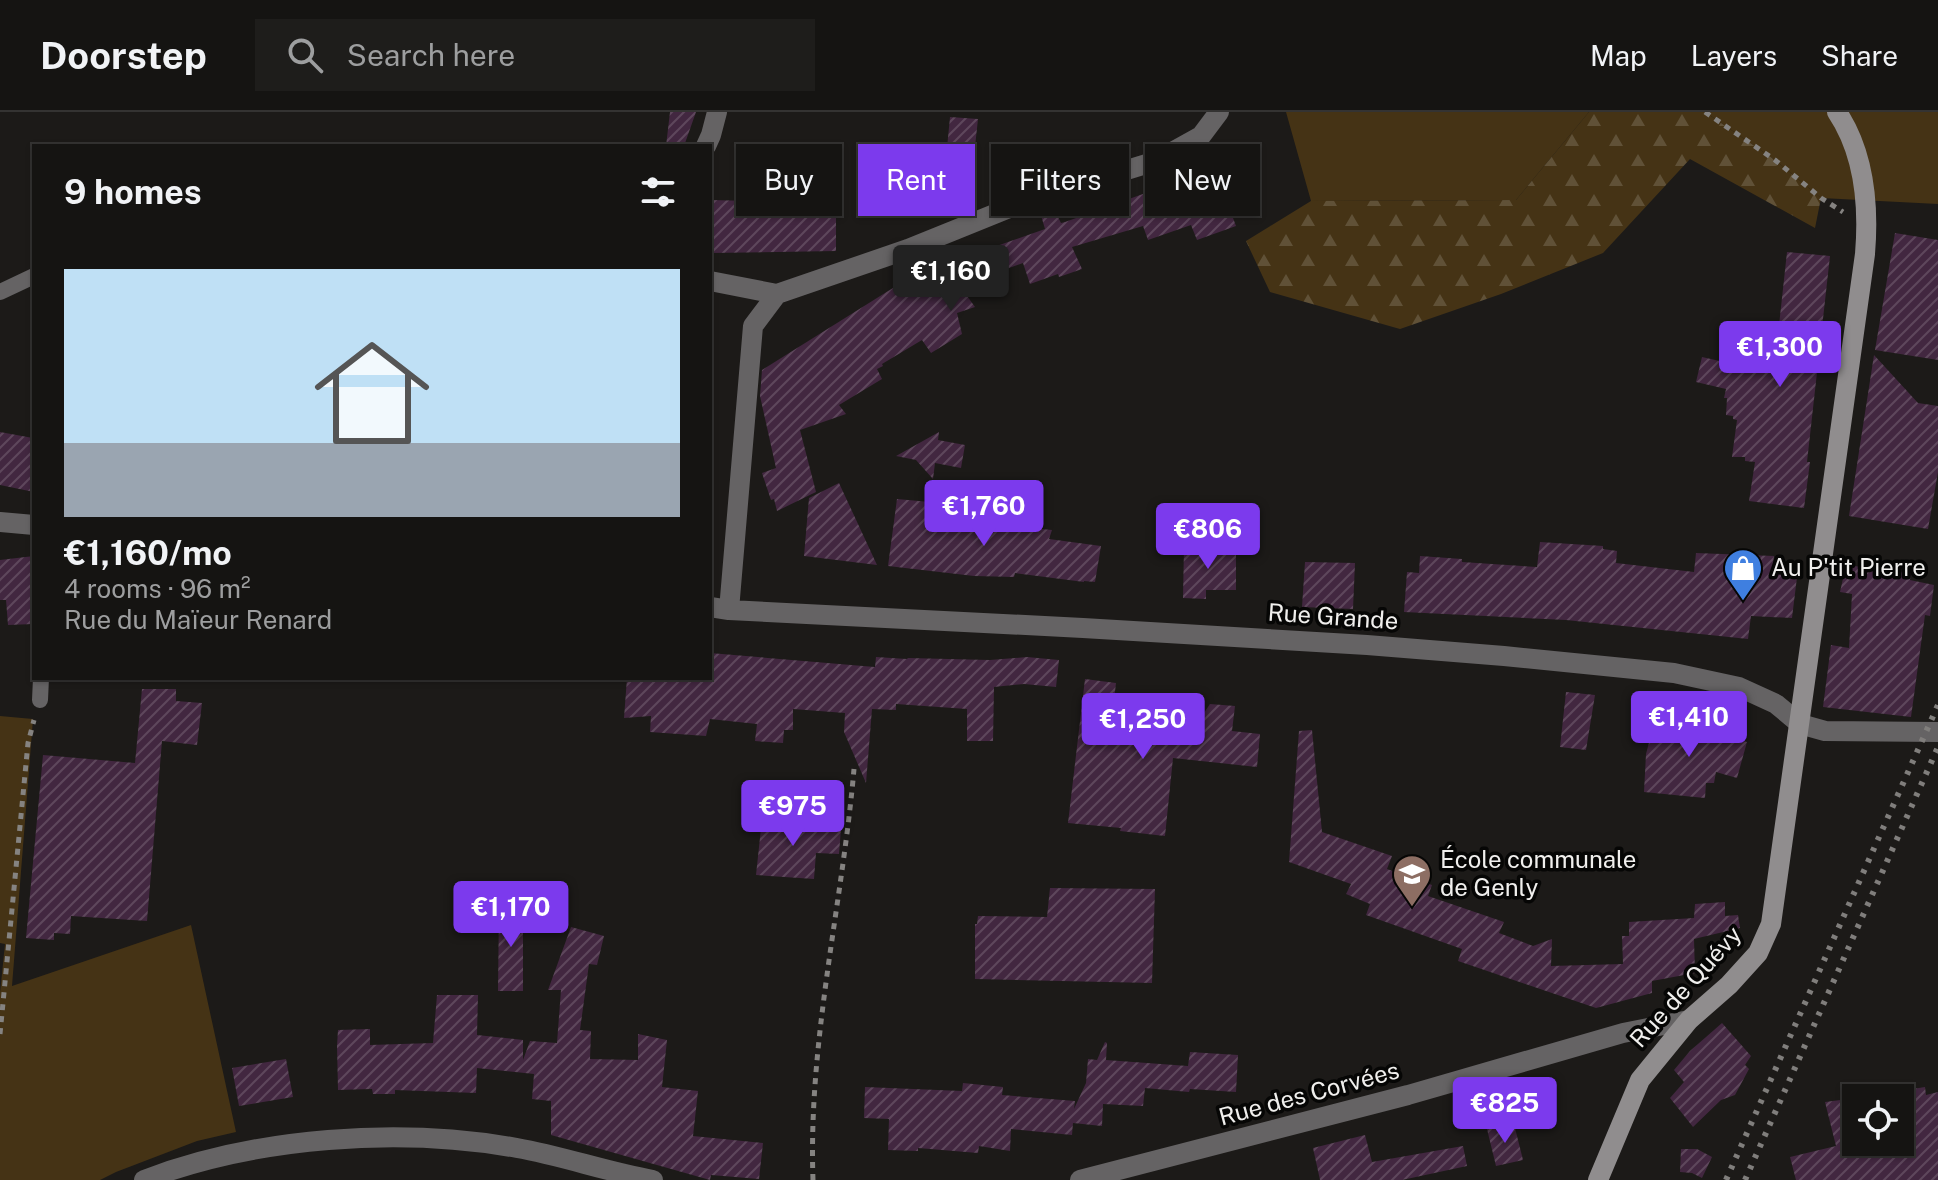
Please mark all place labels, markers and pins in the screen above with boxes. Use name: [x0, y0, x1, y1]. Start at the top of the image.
pin: €1,160: [886, 245, 1016, 313]
pin: €1,300: [1715, 321, 1845, 389]
pin: €1,760: [919, 480, 1049, 548]
pin: €806: [1161, 503, 1255, 571]
shop icon: Au P'tit Pierre: [1722, 547, 1764, 602]
place label: Au P'tit Pierre: [1771, 553, 1926, 581]
pin: €1,410: [1624, 691, 1754, 759]
pin: €1,250: [1078, 693, 1208, 761]
pin: €975: [746, 780, 840, 848]
place label: École communale de Genly: [1440, 845, 1636, 901]
school or university icon: École communale de Genly: [1391, 853, 1433, 908]
pin: €1,170: [446, 881, 576, 949]
pin: €825: [1458, 1077, 1552, 1145]

